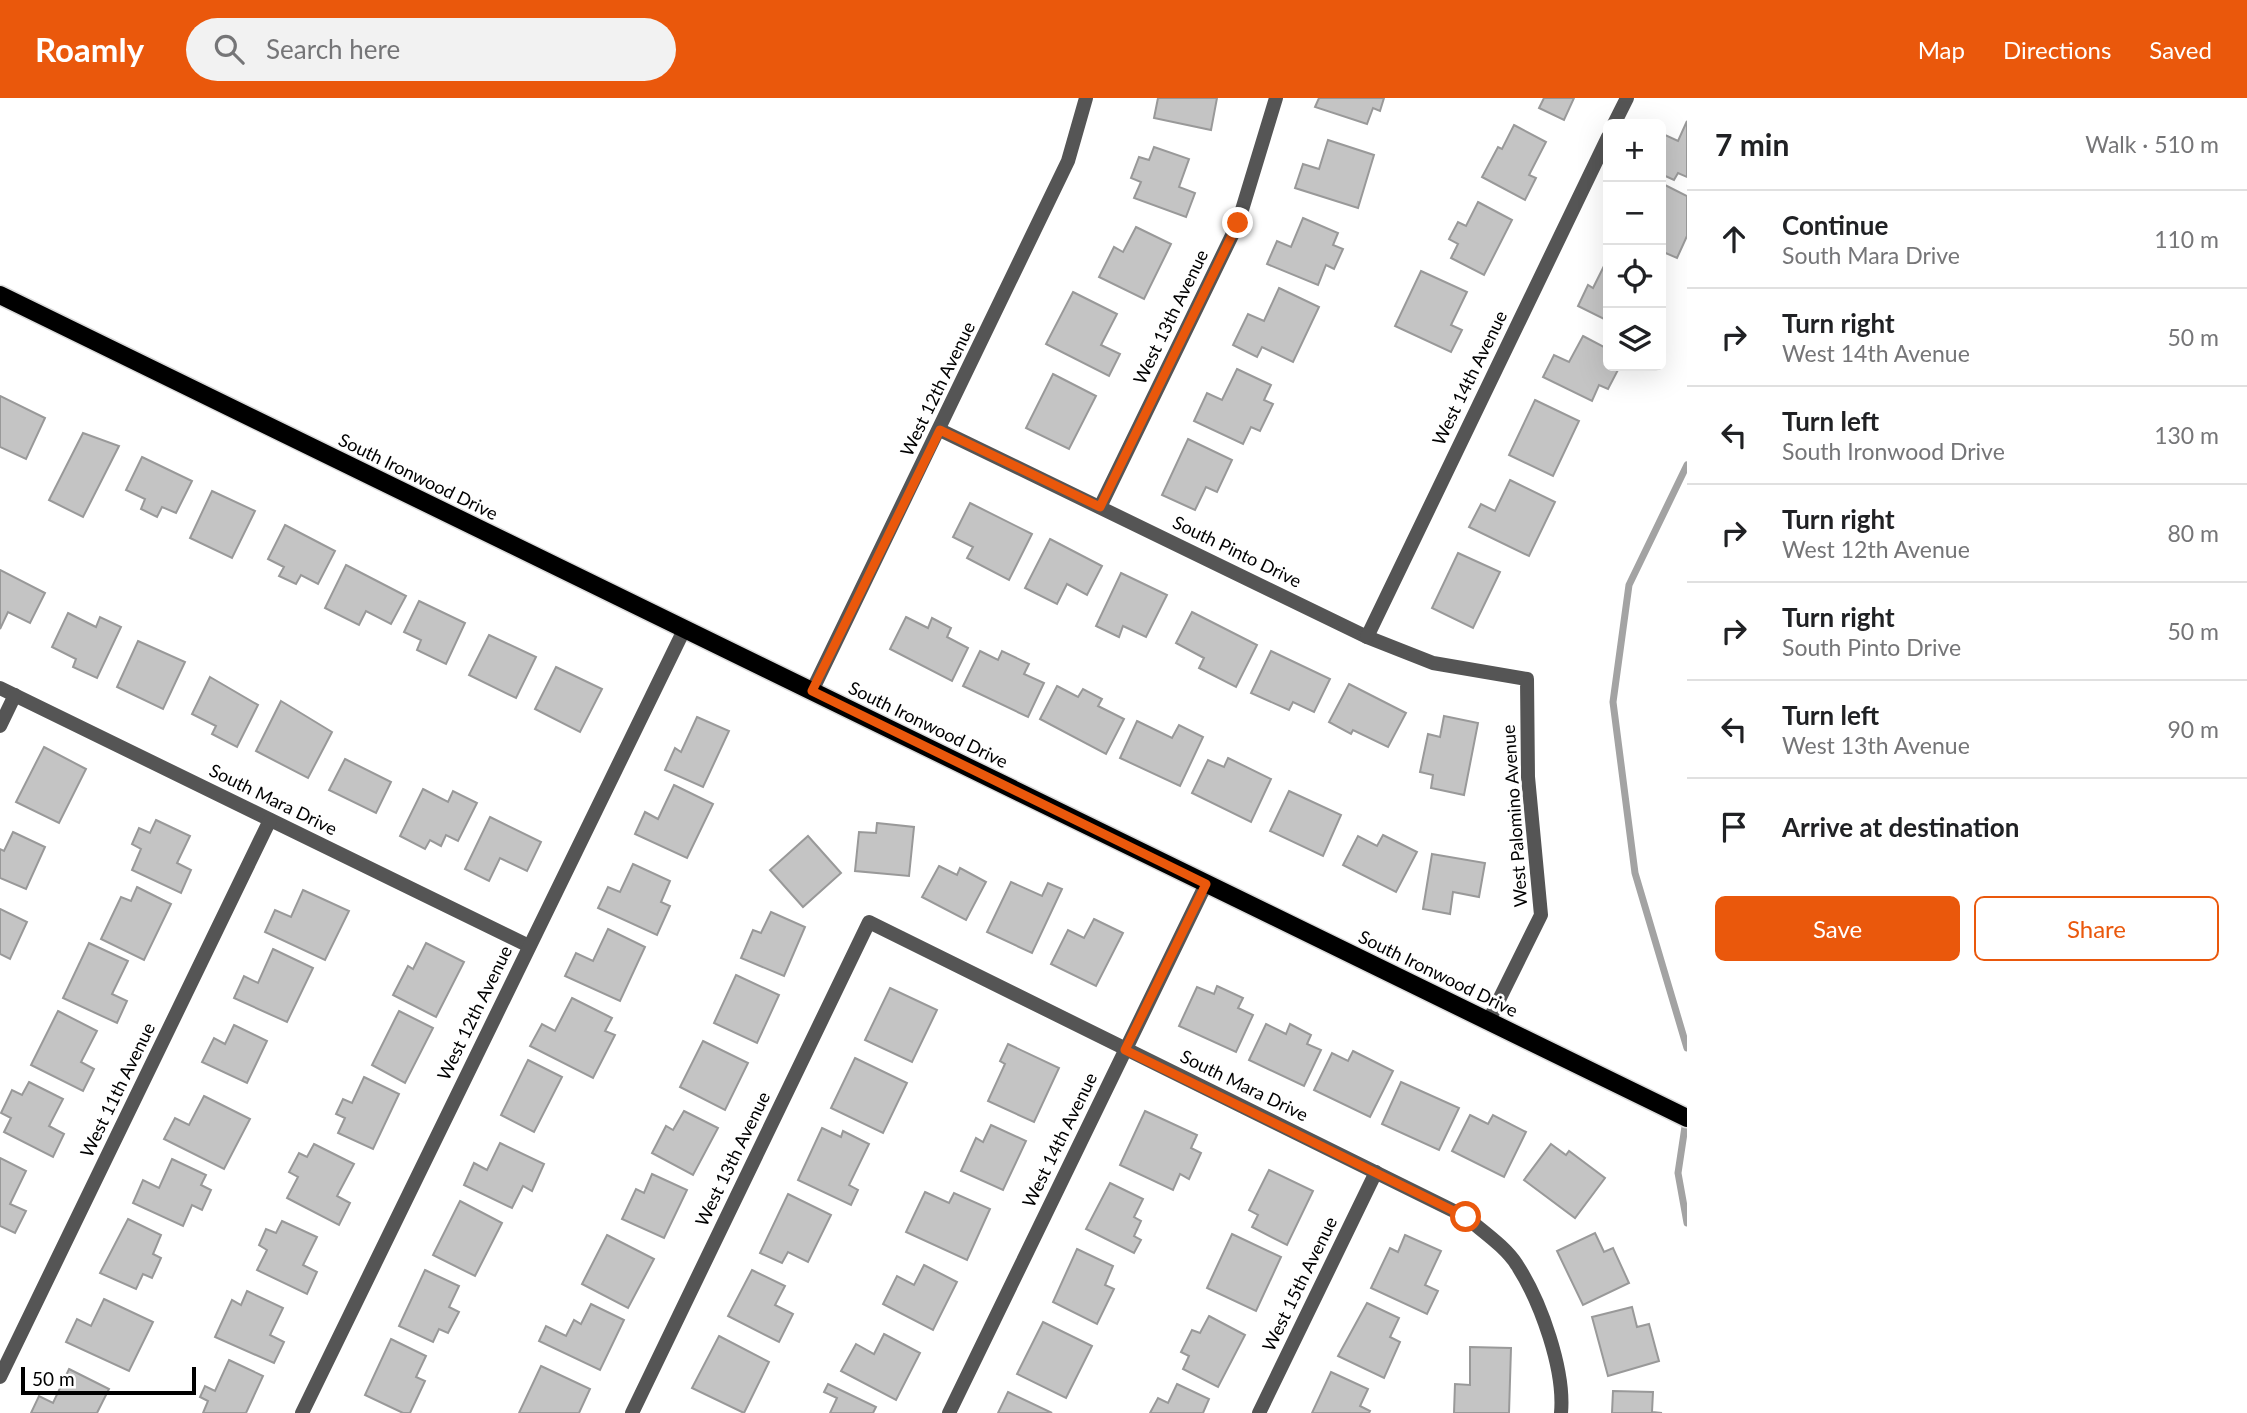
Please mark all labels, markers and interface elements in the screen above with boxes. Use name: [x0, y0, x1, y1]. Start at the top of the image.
search box: [186, 18, 676, 81]
text: Roamly: [35, 29, 144, 69]
icon: search: [210, 30, 248, 68]
text: Search here: [266, 33, 400, 65]
text: Map: [1918, 35, 1965, 64]
text: Directions: [2003, 35, 2111, 64]
text: Saved: [2149, 35, 2212, 64]
map controls: [1603, 119, 1666, 371]
button: +: [1603, 119, 1666, 182]
text: 7 min: [1715, 126, 1789, 162]
text: Walk · 510 m: [2085, 130, 2219, 158]
button: −: [1603, 182, 1666, 245]
route end: [1222, 207, 1253, 238]
text: Continue: [1782, 209, 1888, 241]
icon: ahead: [1715, 220, 1753, 258]
text: 110 m: [2154, 225, 2219, 253]
text: South Mara Drive: [1782, 241, 1960, 269]
button: locate: [1603, 245, 1666, 308]
street label: West 13th Avenue: [1128, 246, 1212, 387]
street label: West 14th Avenue: [1427, 307, 1511, 448]
text: Turn right: [1782, 307, 1895, 339]
button: layers: [1603, 308, 1666, 371]
street label: West 12th Avenue: [895, 318, 979, 459]
icon: right: [1715, 318, 1753, 356]
text: 50 m: [2168, 323, 2219, 351]
text: West 14th Avenue: [1782, 339, 1970, 367]
text: Turn left: [1782, 405, 1879, 437]
icon: left: [1715, 416, 1753, 454]
text: 130 m: [2154, 421, 2219, 449]
street label: South Ironwood Drive: [335, 428, 502, 524]
text: South Ironwood Drive: [1782, 437, 2005, 465]
text: Turn right: [1782, 503, 1895, 535]
street label: South Pinto Drive: [1170, 510, 1305, 592]
icon: right: [1715, 514, 1753, 552]
text: 80 m: [2168, 519, 2219, 547]
text: West 12th Avenue: [1782, 535, 1970, 563]
text: Turn right: [1782, 601, 1895, 633]
icon: right: [1715, 612, 1753, 650]
text: 50 m: [2168, 617, 2219, 645]
text: South Pinto Drive: [1782, 633, 1961, 661]
street label: South Ironwood Drive: [845, 676, 1012, 772]
text: Turn left: [1782, 699, 1879, 731]
icon: left: [1715, 710, 1753, 748]
text: 90 m: [2168, 715, 2219, 743]
street label: West Palomino Avenue: [1497, 724, 1531, 908]
text: West 13th Avenue: [1782, 731, 1970, 759]
street label: South Mara Drive: [206, 759, 341, 840]
icon: arrive: [1715, 808, 1753, 846]
text: Arrive at destination: [1782, 811, 2019, 843]
button: Save: [1715, 896, 1960, 961]
button: Share: [1974, 896, 2219, 961]
street label: South Ironwood Drive: [1355, 925, 1522, 1021]
street label: West 12th Avenue: [432, 942, 516, 1083]
street label: West 11th Avenue: [75, 1019, 159, 1160]
street label: South Mara Drive: [1177, 1045, 1312, 1126]
street label: West 14th Avenue: [1017, 1069, 1101, 1210]
street label: West 13th Avenue: [690, 1088, 774, 1229]
route start: [1450, 1201, 1481, 1232]
street label: West 15th Avenue: [1257, 1213, 1341, 1354]
scale bar: [21, 1364, 196, 1396]
text: 50 m: [32, 1367, 75, 1390]

